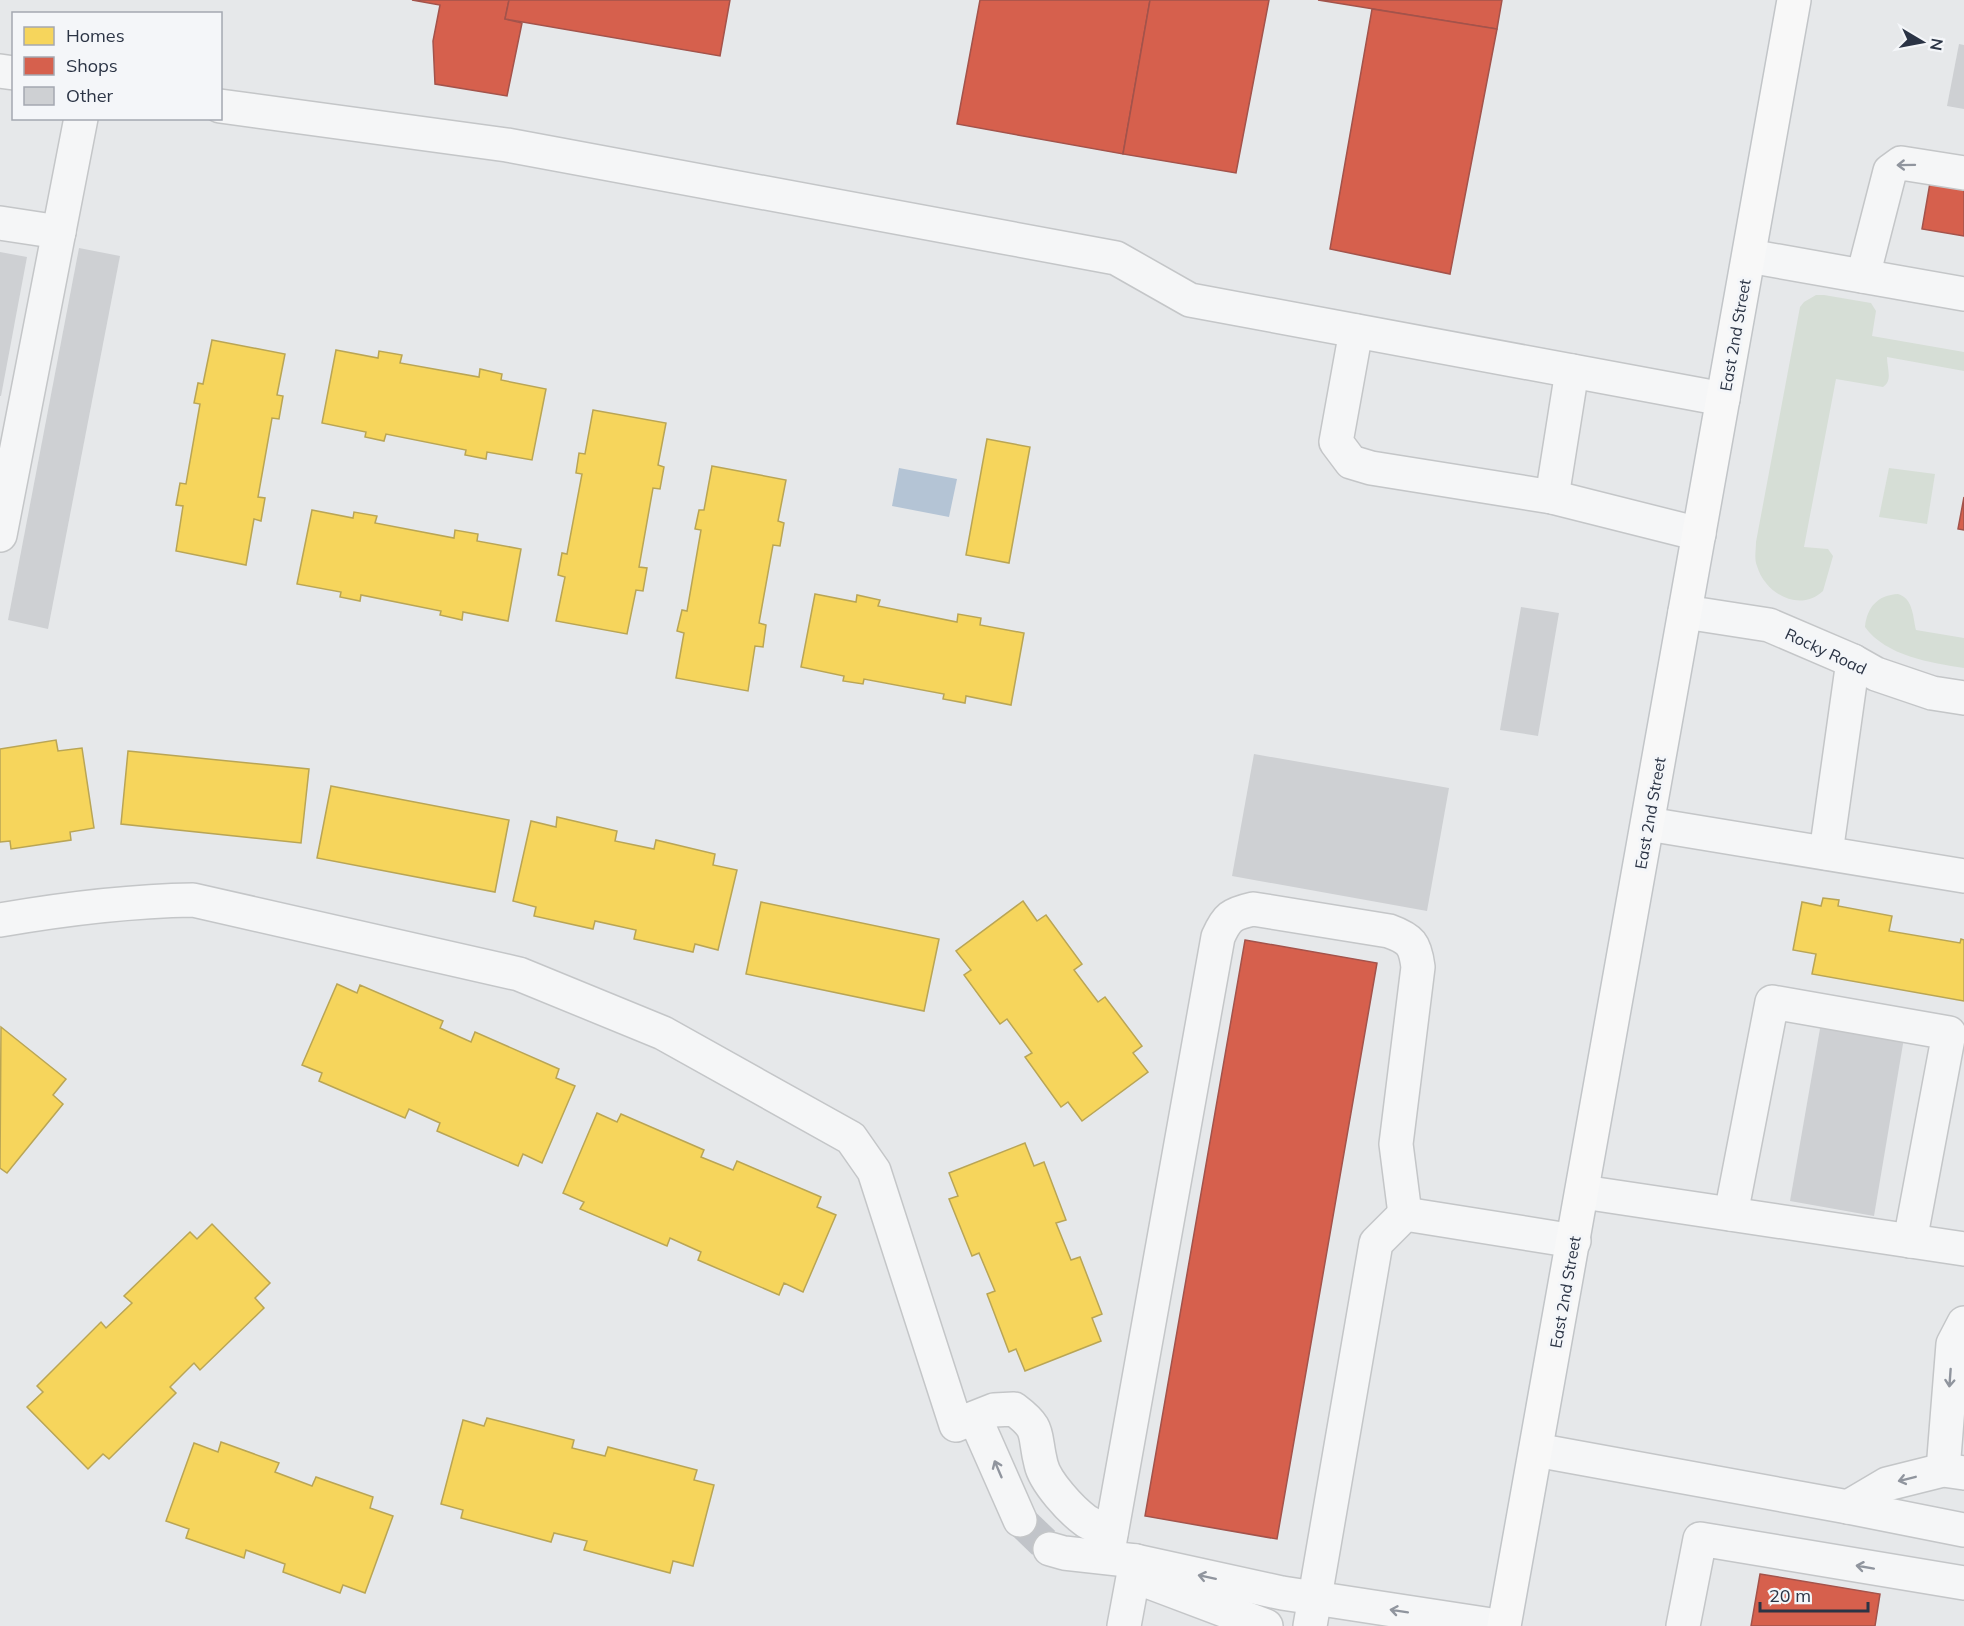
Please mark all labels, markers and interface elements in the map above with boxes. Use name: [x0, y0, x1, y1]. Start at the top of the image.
legend: [12, 12, 222, 120]
north arrow: [1892, 12, 1952, 72]
text: Homes: [66, 24, 125, 47]
text: N: [1926, 37, 1948, 52]
text: Shops: [66, 54, 118, 77]
text: Other: [66, 84, 114, 107]
one-way arrow: [1897, 159, 1917, 171]
street label: East 2nd Street: [1715, 277, 1755, 393]
street label: Rocky Road: [1782, 623, 1870, 679]
street label: East 2nd Street: [1630, 755, 1670, 871]
street label: East 2nd Street: [1545, 1234, 1585, 1350]
one-way arrow: [1945, 1368, 1956, 1388]
one-way arrow: [991, 1460, 1003, 1478]
one-way arrow: [1898, 1474, 1917, 1485]
one-way arrow: [1856, 1561, 1875, 1572]
one-way arrow: [1198, 1571, 1217, 1582]
scale bar: [1760, 1575, 1868, 1613]
text: 20 m: [1769, 1584, 1811, 1607]
one-way arrow: [1389, 1606, 1409, 1617]

